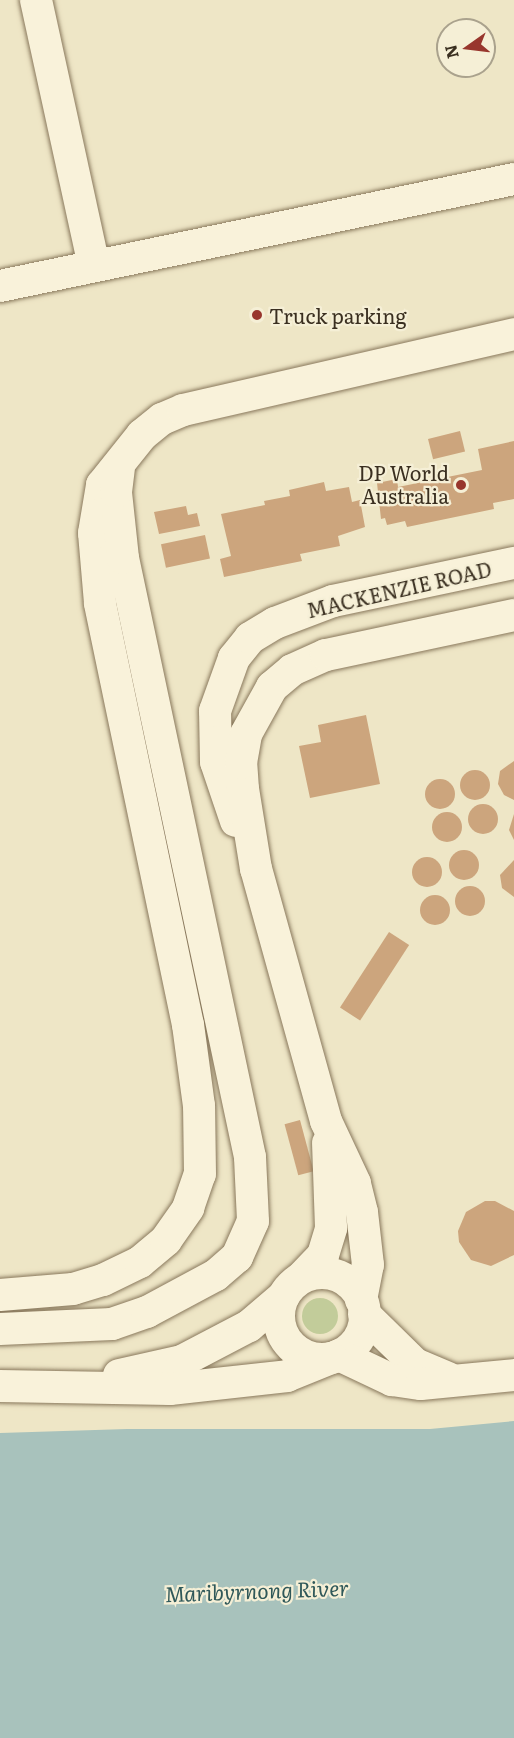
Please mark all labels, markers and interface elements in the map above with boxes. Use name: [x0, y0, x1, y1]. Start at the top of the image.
north arrow: [436, 18, 496, 78]
text: N: [437, 42, 464, 61]
place label: Truck parking: [269, 303, 407, 327]
marker: Truck parking: [250, 308, 264, 322]
place label: DP World Australia: [358, 461, 449, 508]
marker: DP World Australia: [454, 478, 468, 492]
street label: MACKENZIE ROAD: [304, 556, 494, 622]
water label: Maribyrnong River: [165, 1574, 349, 1606]

